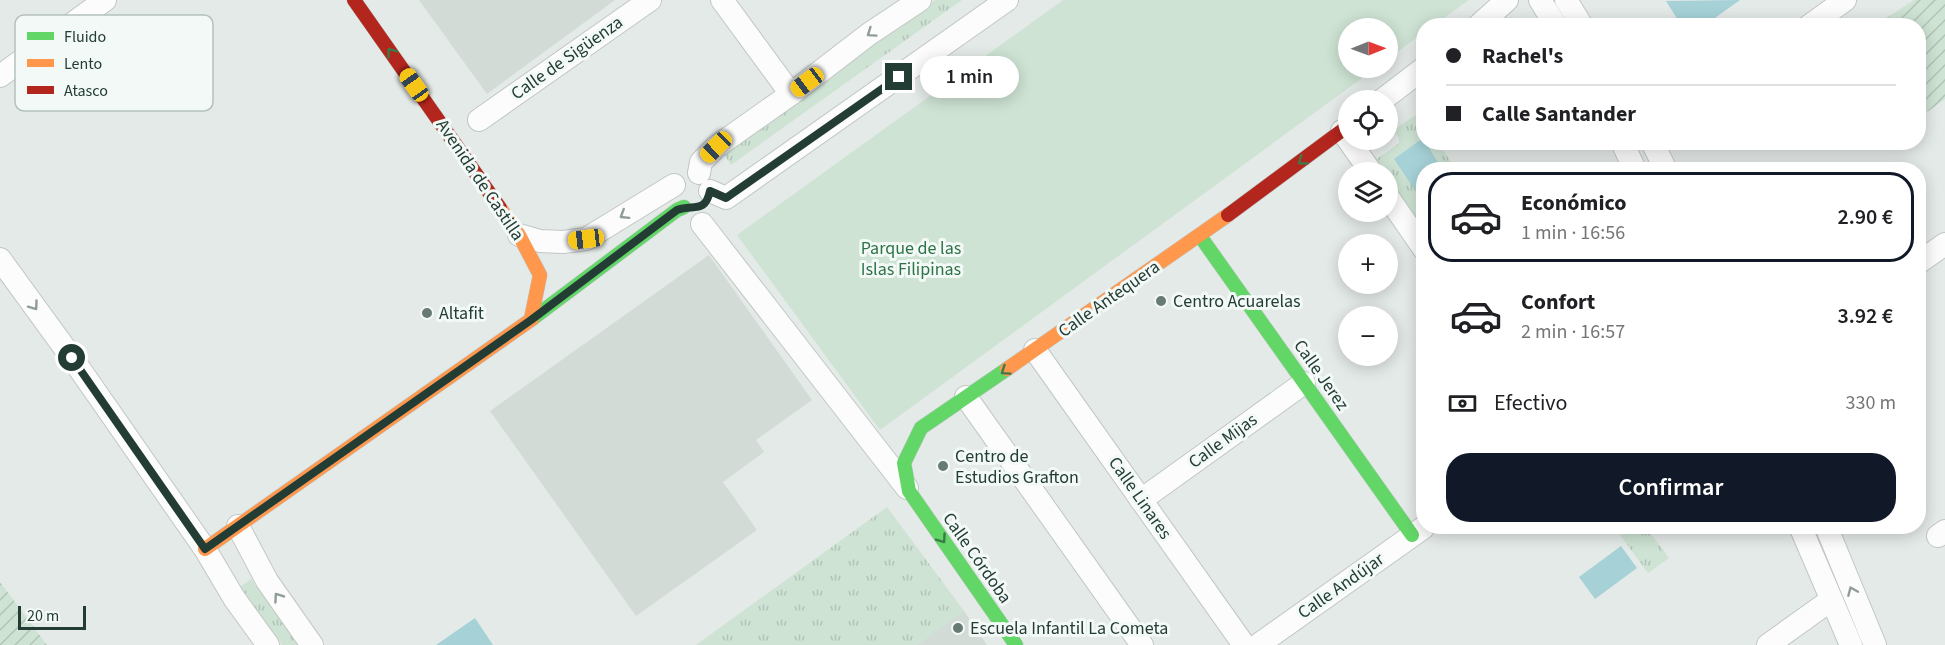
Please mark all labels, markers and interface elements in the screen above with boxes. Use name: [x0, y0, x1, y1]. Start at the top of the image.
street label: Calle de Sigüenza: [506, 10, 628, 106]
legend: [15, 15, 213, 111]
north arrow: [1338, 18, 1398, 78]
map controls: [1338, 18, 1398, 366]
text: Fluido: [64, 26, 106, 48]
one-way arrow: [867, 26, 878, 37]
text: Rachel's: [1482, 40, 1563, 72]
one-way arrow: [387, 48, 398, 59]
text: Lento: [64, 53, 102, 75]
callout: 1 min: [920, 56, 1019, 98]
route end: [885, 63, 912, 90]
text: 1 min: [946, 63, 993, 91]
car: [787, 64, 827, 100]
car: [396, 65, 432, 105]
text: Atasco: [64, 80, 108, 102]
button: locate: [1338, 90, 1398, 150]
text: Calle Santander: [1482, 98, 1636, 130]
street label: Avenida de Castilla: [430, 114, 530, 246]
car: [697, 128, 735, 166]
one-way arrow: [1297, 154, 1308, 165]
button: layers: [1338, 162, 1398, 222]
text: Económico: [1521, 187, 1626, 219]
icon: car: [1449, 190, 1503, 244]
text: 2.90 €: [1837, 201, 1893, 233]
one-way arrow: [620, 208, 630, 220]
text: 1 min · 16:56: [1521, 219, 1625, 247]
car: [567, 228, 605, 250]
button: +: [1338, 234, 1398, 294]
park label: Parque de las Islas Filipinas: [861, 236, 961, 282]
street label: Calle Antequera: [1053, 255, 1165, 343]
text: Confort: [1521, 286, 1595, 318]
place label: Centro Acuarelas: [1173, 289, 1301, 314]
icon: car: [1449, 289, 1503, 343]
marker: Centro Acuarelas: [1154, 294, 1168, 308]
one-way arrow: [27, 300, 38, 311]
text: 3.92 €: [1837, 300, 1893, 332]
place label: Altafit: [439, 301, 484, 326]
marker: Altafit: [420, 306, 434, 320]
button: −: [1338, 306, 1398, 366]
text: 2 min · 16:57: [1521, 318, 1625, 346]
street label: Calle Jerez: [1287, 335, 1355, 416]
route start: [58, 344, 85, 371]
one-way arrow: [1001, 364, 1012, 375]
icon: cash: [1446, 387, 1479, 420]
text: Efectivo: [1494, 387, 1568, 419]
text: 330 m: [1846, 389, 1896, 417]
street label: Calle Mijas: [1183, 407, 1263, 475]
place label: Centro de Estudios Grafton: [955, 444, 1079, 490]
street label: Calle Linares: [1102, 452, 1178, 544]
button: Confirmar: [1446, 453, 1896, 522]
marker: Centro de Estudios Grafton: [936, 459, 950, 473]
street label: Calle Córdoba: [936, 508, 1018, 608]
one-way arrow: [935, 532, 946, 543]
street label: Calle Andújar: [1293, 547, 1390, 625]
one-way arrow: [1847, 586, 1859, 597]
one-way arrow: [274, 593, 285, 604]
scale bar: [18, 603, 86, 630]
text: 20 m: [27, 605, 59, 627]
place label: Escuela Infantil La Cometa: [970, 616, 1168, 641]
marker: Escuela Infantil La Cometa: [951, 621, 965, 635]

